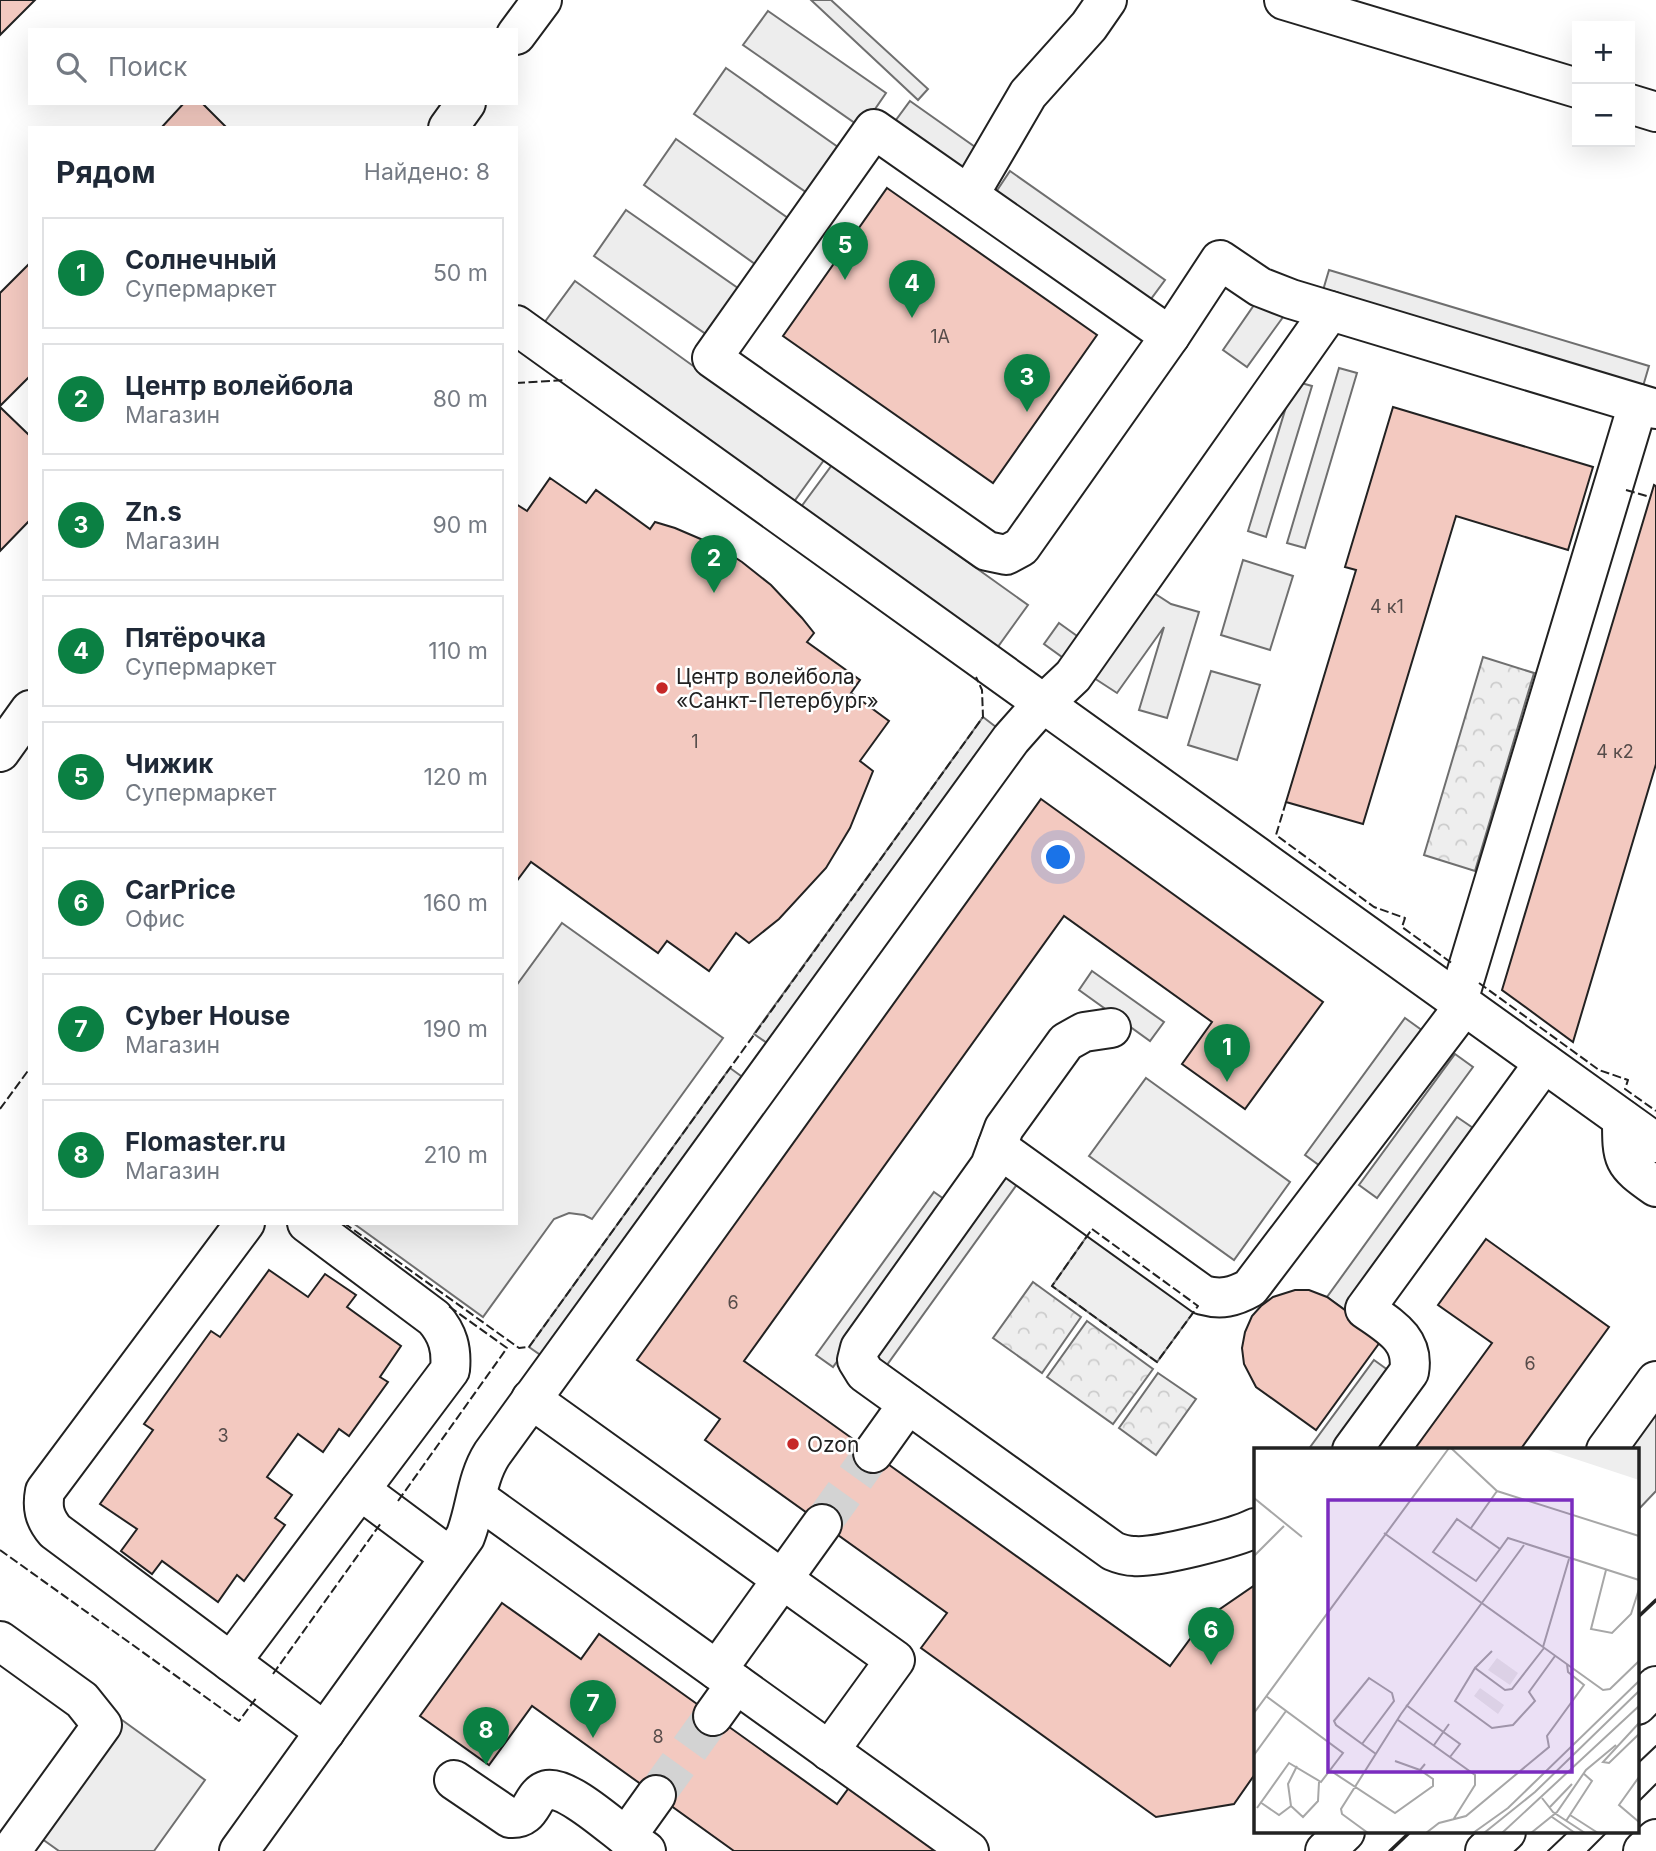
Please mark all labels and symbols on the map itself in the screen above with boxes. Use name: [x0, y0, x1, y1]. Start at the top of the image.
pin: 5: [822, 222, 868, 280]
pin: 4: [889, 260, 935, 318]
house number: 1А: [930, 326, 950, 347]
pin: 3: [1004, 354, 1050, 412]
pin: 2: [691, 535, 737, 593]
house number: 4 к1: [1370, 596, 1404, 617]
place label: Центр волейбола «Санкт-Петербург»: [676, 664, 879, 713]
marker: Центр волейбола «Санкт-Петербург»: [654, 680, 670, 696]
house number: 1: [691, 731, 699, 752]
house number: 4 к2: [1596, 741, 1634, 762]
your location: [1041, 840, 1075, 874]
pin: 1: [1204, 1024, 1250, 1082]
house number: 6: [727, 1292, 739, 1313]
house number: 6: [1524, 1353, 1536, 1374]
house number: 3: [217, 1425, 229, 1446]
place label: Ozon: [807, 1432, 859, 1457]
marker: Ozon: [785, 1436, 801, 1452]
inset map: [1254, 1448, 1638, 1834]
pin: 6: [1188, 1607, 1234, 1665]
pin: 7: [570, 1680, 616, 1738]
pin: 8: [463, 1707, 509, 1765]
house number: 8: [652, 1726, 664, 1747]

